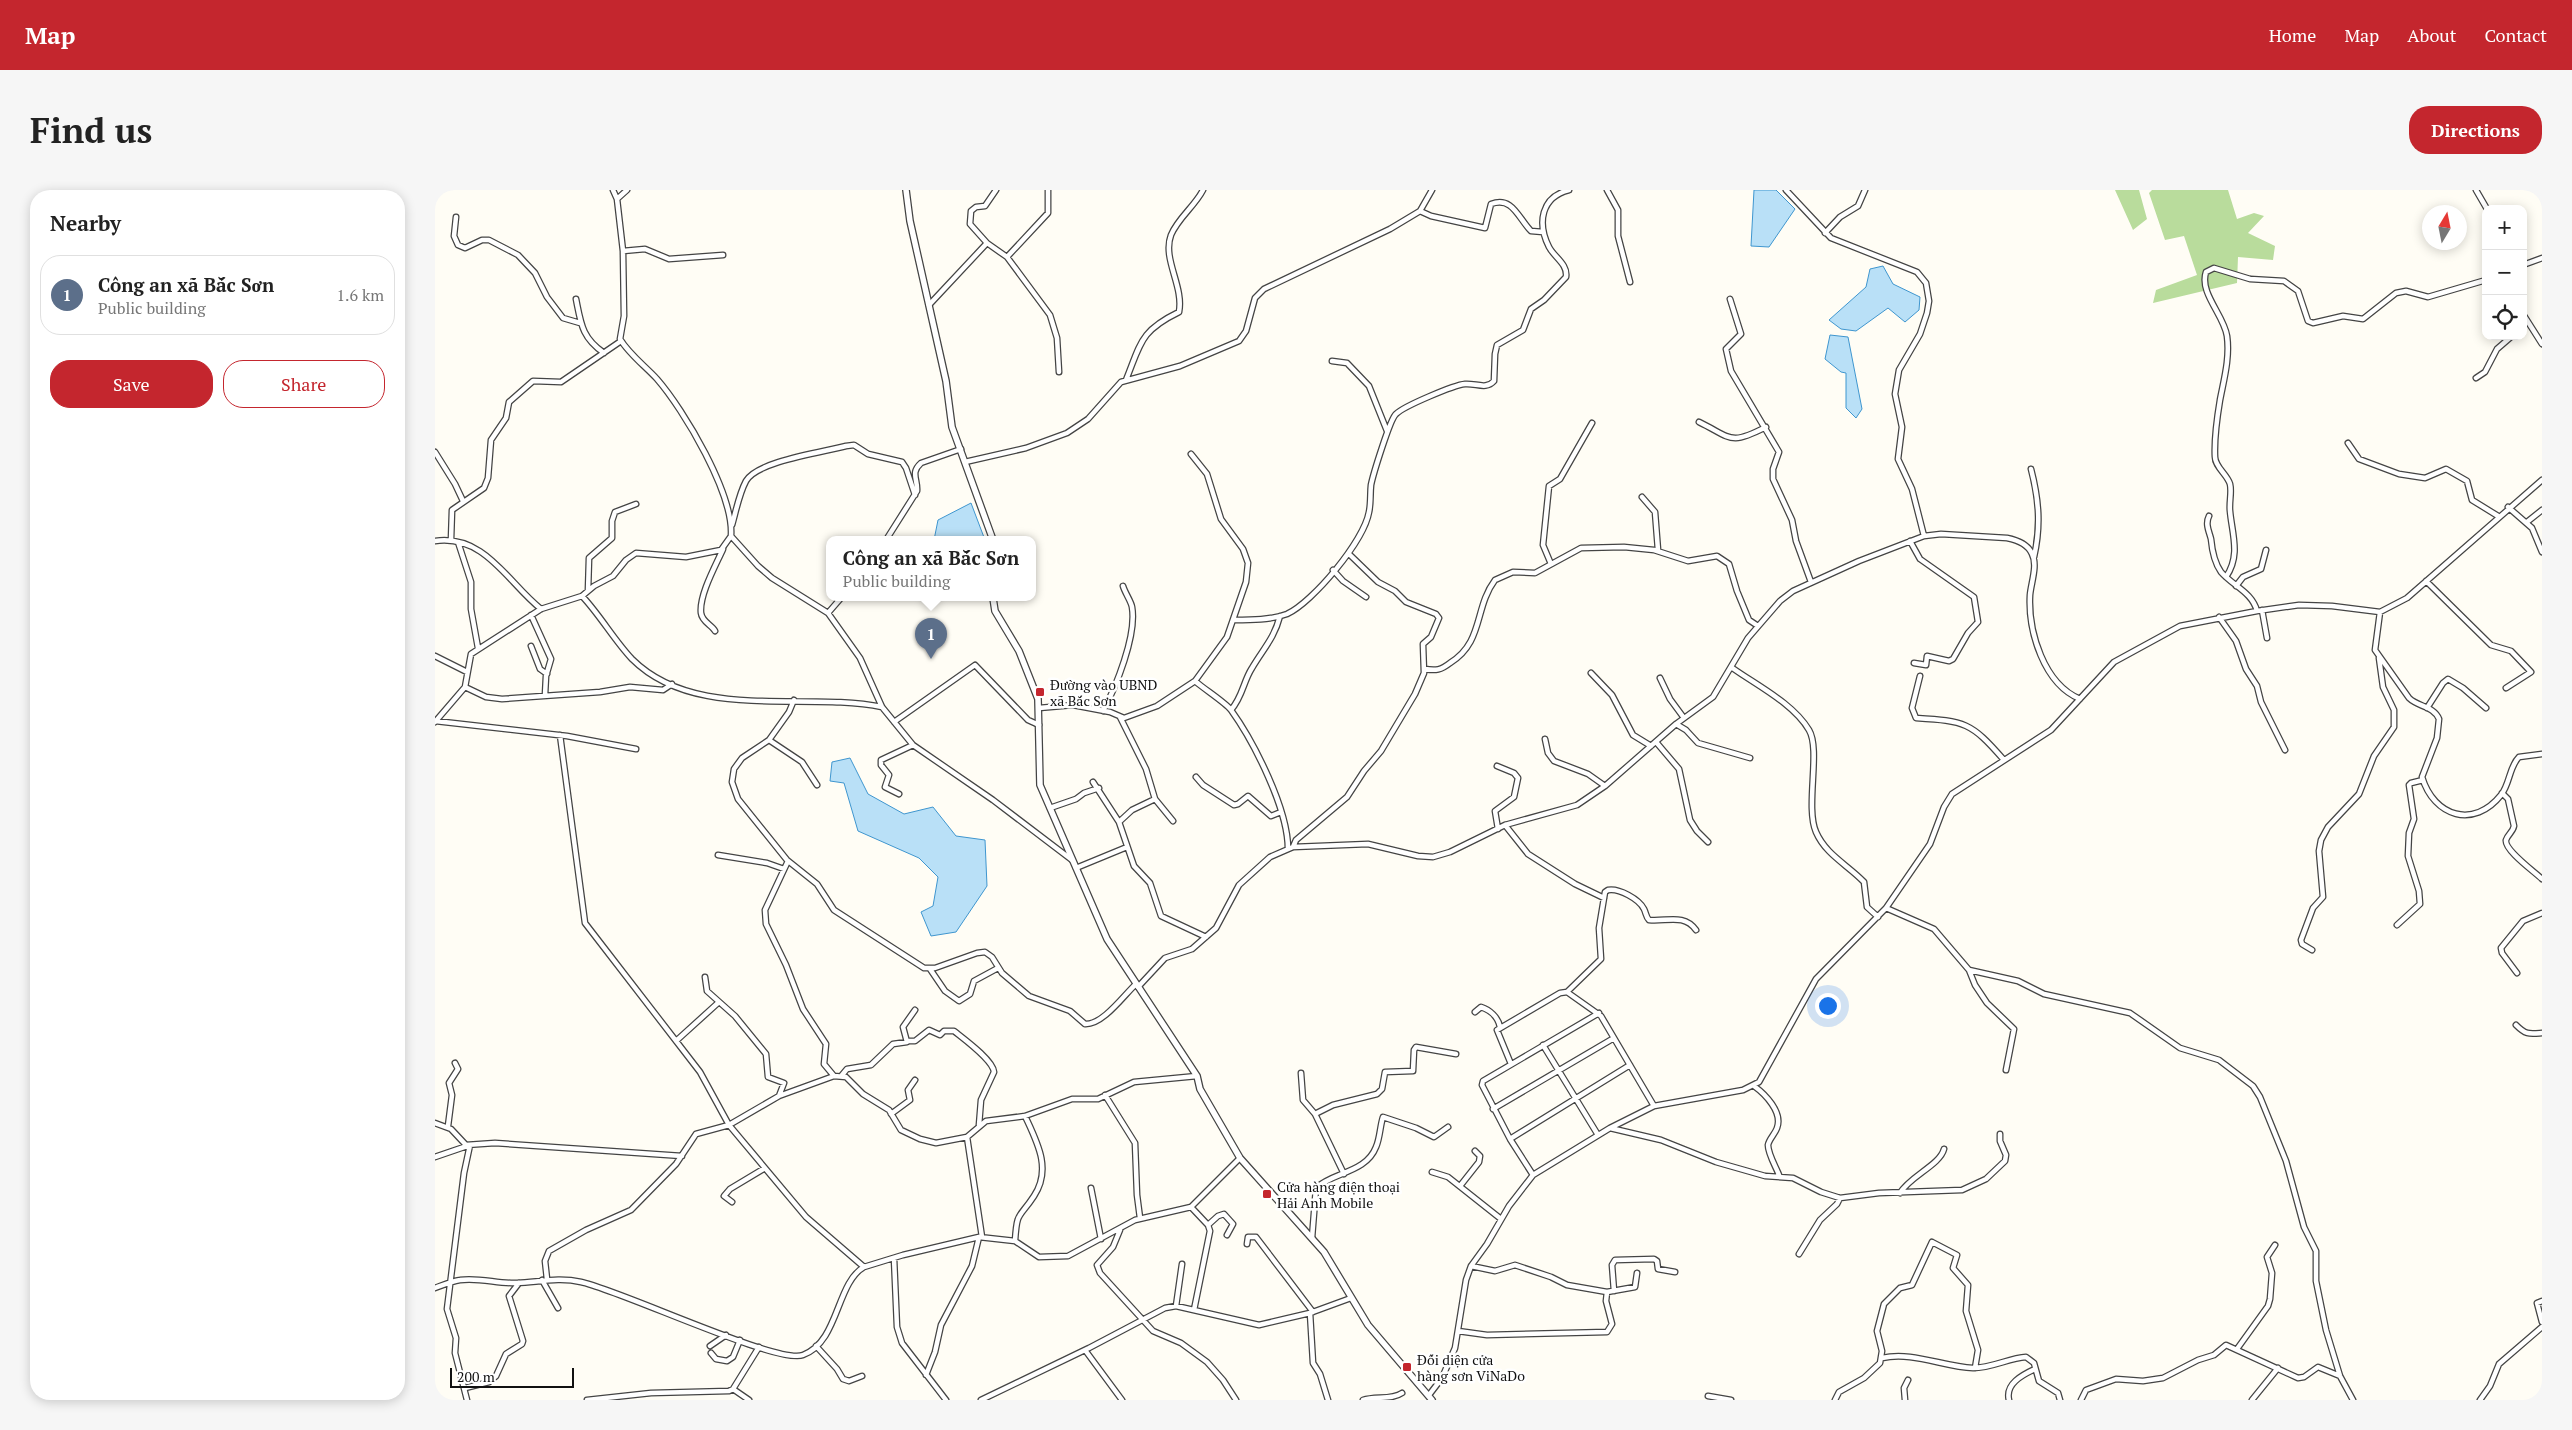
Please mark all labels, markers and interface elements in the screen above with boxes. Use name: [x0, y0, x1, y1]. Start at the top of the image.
text: Map: [25, 19, 75, 51]
text: Home: [2269, 23, 2316, 47]
text: Map: [2344, 23, 2379, 47]
text: About: [2407, 23, 2456, 47]
text: Contact: [2484, 23, 2547, 47]
button: Directions: [2409, 106, 2542, 154]
text: Find us: [30, 107, 152, 153]
north arrow: [2422, 205, 2467, 250]
map controls: [2482, 205, 2527, 340]
button: +: [2482, 205, 2527, 250]
text: Nearby: [50, 209, 121, 237]
button: −: [2482, 250, 2527, 295]
text: Công an xã Bắc Sơn: [98, 272, 274, 297]
text: 1: [62, 284, 72, 306]
text: 1.6 km: [337, 284, 384, 306]
button: locate: [2482, 295, 2527, 340]
text: Public building: [98, 297, 206, 319]
button: Save: [50, 360, 213, 408]
button: Share: [223, 360, 385, 408]
popup: [826, 536, 1036, 601]
text: Công an xã Bắc Sơn: [843, 545, 1019, 570]
text: Public building: [843, 570, 950, 592]
pin: 1: [915, 618, 947, 659]
place label: Đường vào UBND xã Bắc Sơn: [1050, 675, 1158, 710]
marker: Đường vào UBND xã Bắc Sơn: [1034, 686, 1046, 698]
your location: [1815, 993, 1841, 1019]
place label: Cửa hàng điện thoại Hải Anh Mobile: [1277, 1177, 1400, 1212]
marker: Cửa hàng điện thoại Hải Anh Mobile: [1261, 1188, 1273, 1200]
place label: Đối diện cửa hàng sơn ViNaDo: [1417, 1350, 1525, 1385]
marker: Đối diện cửa hàng sơn ViNaDo: [1401, 1361, 1413, 1373]
scale bar: [450, 1365, 574, 1388]
text: 200 m: [457, 1367, 495, 1386]

